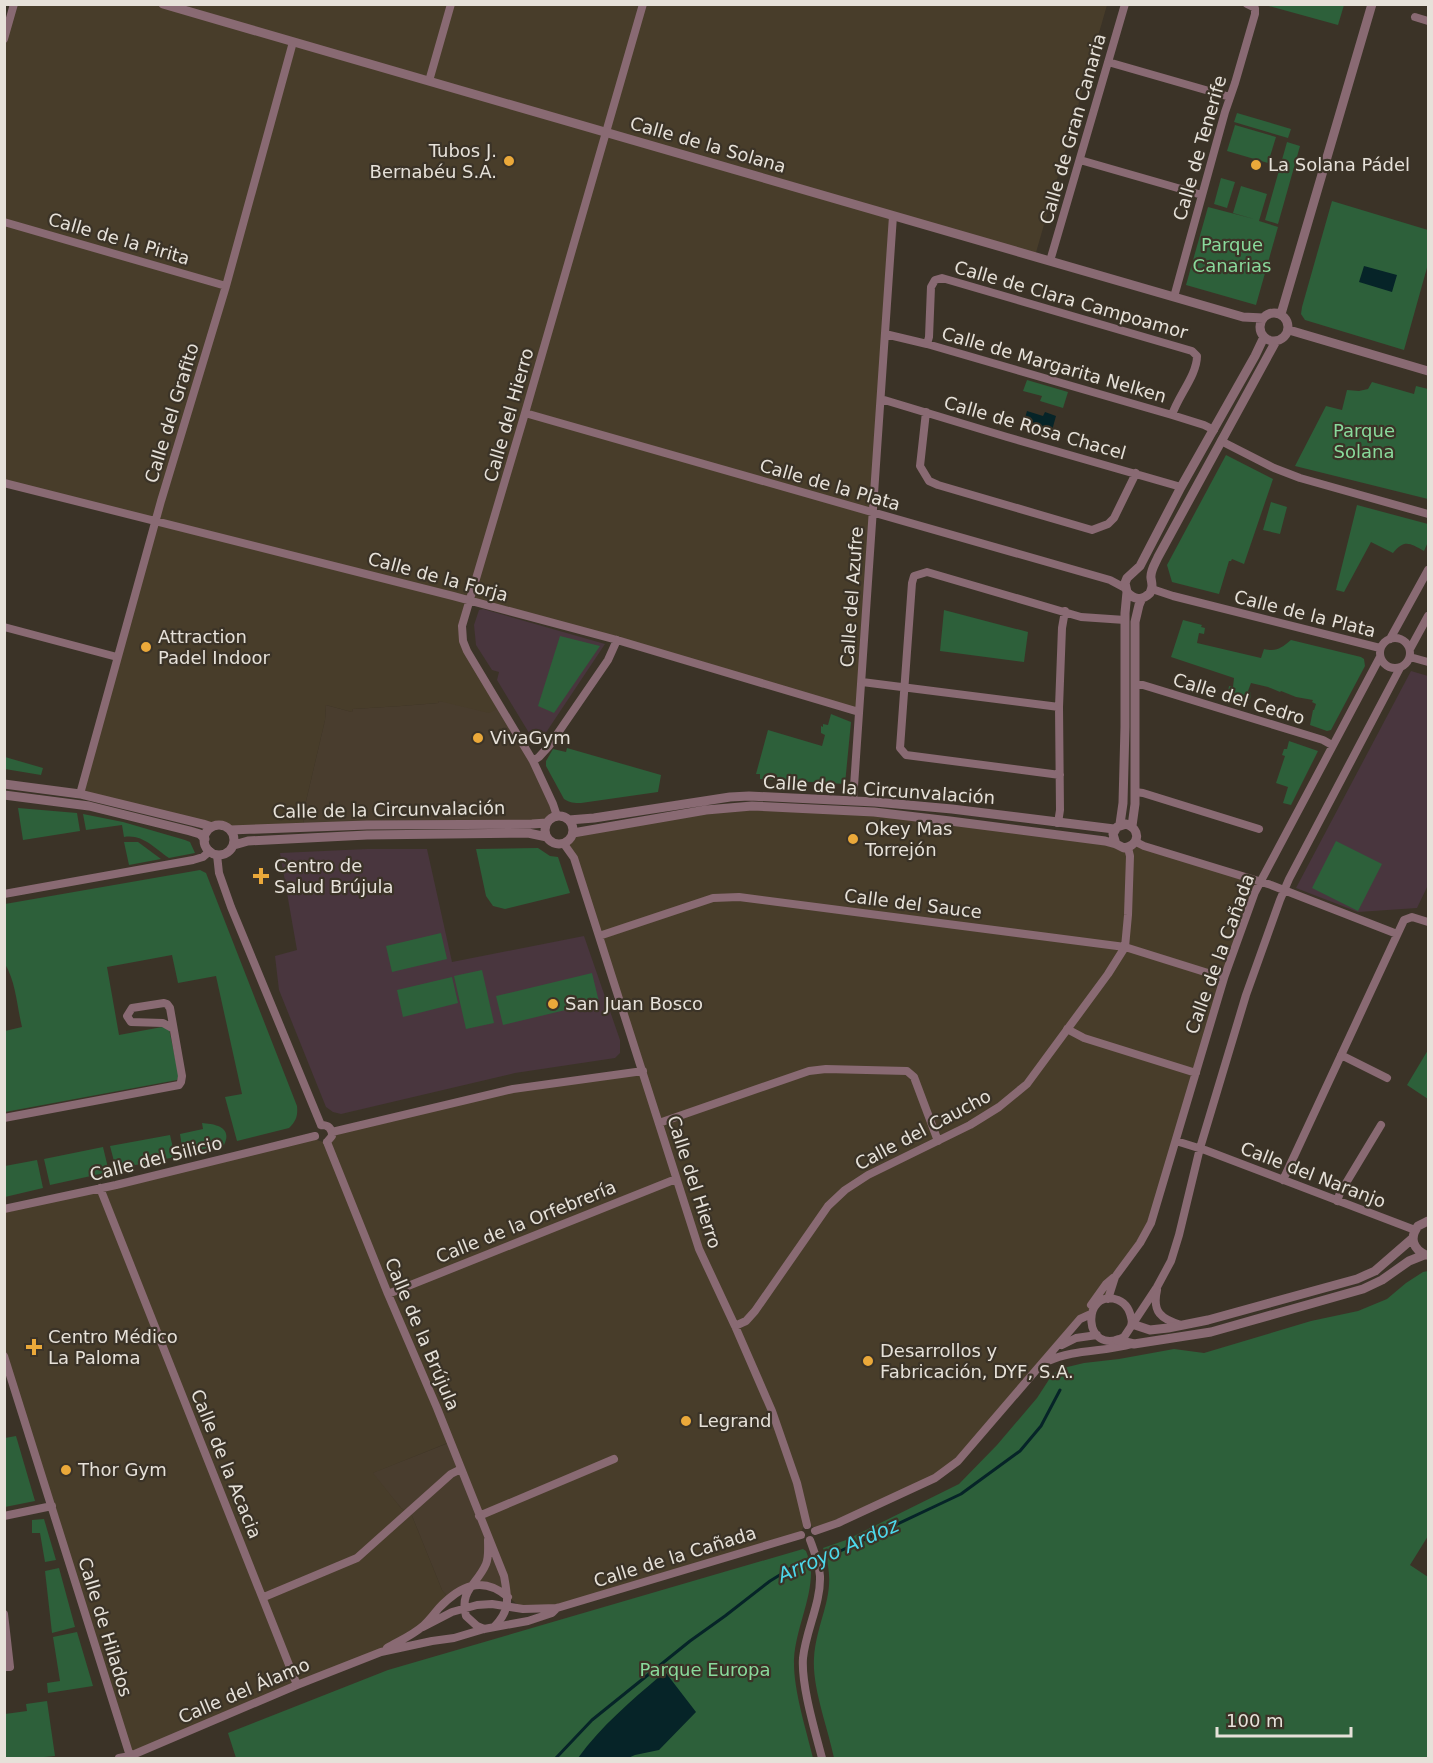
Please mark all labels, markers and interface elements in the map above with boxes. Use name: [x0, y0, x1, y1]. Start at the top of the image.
street label: Calle de Gran Canaria: [1035, 31, 1110, 227]
street label: Calle de Tenerife: [1169, 73, 1230, 223]
street label: Calle de la Solana: [628, 112, 789, 177]
place label: Tubos J. Bernabéu S.A.: [370, 140, 497, 182]
marker: Tubos J. Bernabéu S.A.: [502, 154, 516, 168]
place label: La Solana Pádel: [1268, 154, 1410, 175]
marker: La Solana Pádel: [1249, 158, 1263, 172]
street label: Calle de la Pirita: [46, 208, 192, 269]
park label: Parque Canarias: [1193, 234, 1271, 276]
street label: Calle de Clara Campoamor: [952, 256, 1191, 343]
street label: Calle de Margarita Nelken: [939, 322, 1169, 407]
street label: Calle del Grafito: [140, 340, 203, 485]
street label: Calle del Hierro: [479, 345, 538, 484]
street label: Calle de Rosa Chacel: [942, 391, 1129, 464]
park label: Parque Solana: [1333, 420, 1395, 462]
street label: Calle de la Plata: [757, 454, 903, 515]
street label: Calle del Azufre: [836, 526, 867, 668]
street label: Calle de la Forja: [366, 548, 511, 605]
street label: Calle de la Plata: [1232, 586, 1378, 641]
place label: Attraction Padel Indoor: [158, 626, 270, 668]
marker: Attraction Padel Indoor: [139, 640, 153, 654]
street label: Calle del Cedro: [1171, 668, 1308, 729]
place label: VivaGym: [490, 727, 571, 748]
marker: VivaGym: [471, 731, 485, 745]
street label: Calle de la Circunvalación: [762, 771, 996, 808]
street label: Calle de la Circunvalación: [272, 797, 506, 822]
place label: Okey Mas Torrejón: [864, 818, 952, 860]
marker: Okey Mas Torrejón: [846, 832, 860, 846]
place label: Centro de Salud Brújula: [274, 855, 394, 897]
marker: Centro de Salud Brújula: [252, 867, 270, 885]
street label: Calle de la Cañada: [1181, 871, 1258, 1037]
street label: Calle del Sauce: [843, 885, 983, 922]
place label: San Juan Bosco: [565, 993, 703, 1014]
marker: San Juan Bosco: [546, 997, 560, 1011]
street label: Calle del Caucho: [851, 1085, 994, 1174]
street label: Calle del Hierro: [663, 1113, 726, 1251]
street label: Calle del Silicio: [87, 1132, 224, 1185]
street label: Calle del Naranjo: [1238, 1137, 1389, 1212]
street label: Calle de la Orfebrería: [433, 1176, 619, 1267]
street label: Calle de la Brújula: [381, 1254, 464, 1413]
place label: Centro Médico La Paloma: [48, 1326, 178, 1368]
marker: Centro Médico La Paloma: [25, 1338, 43, 1356]
place label: Desarrollos y Fabricación, DYF, S.A.: [880, 1340, 1074, 1382]
marker: Desarrollos y Fabricación, DYF, S.A.: [861, 1354, 875, 1368]
street label: Calle de la Acacia: [187, 1386, 266, 1542]
place label: Legrand: [698, 1410, 771, 1431]
marker: Legrand: [679, 1414, 693, 1428]
place label: Thor Gym: [77, 1459, 167, 1480]
marker: Thor Gym: [59, 1463, 73, 1477]
water label: Arroyo Ardoz: [772, 1512, 903, 1588]
street label: Calle de la Cañada: [591, 1522, 759, 1591]
street label: Calle de Hilados: [74, 1554, 137, 1699]
street label: Calle del Álamo: [175, 1653, 313, 1728]
park label: Parque Europa: [639, 1659, 771, 1680]
scale bar: [1217, 1700, 1350, 1738]
text: 100 m: [1226, 1710, 1284, 1731]

